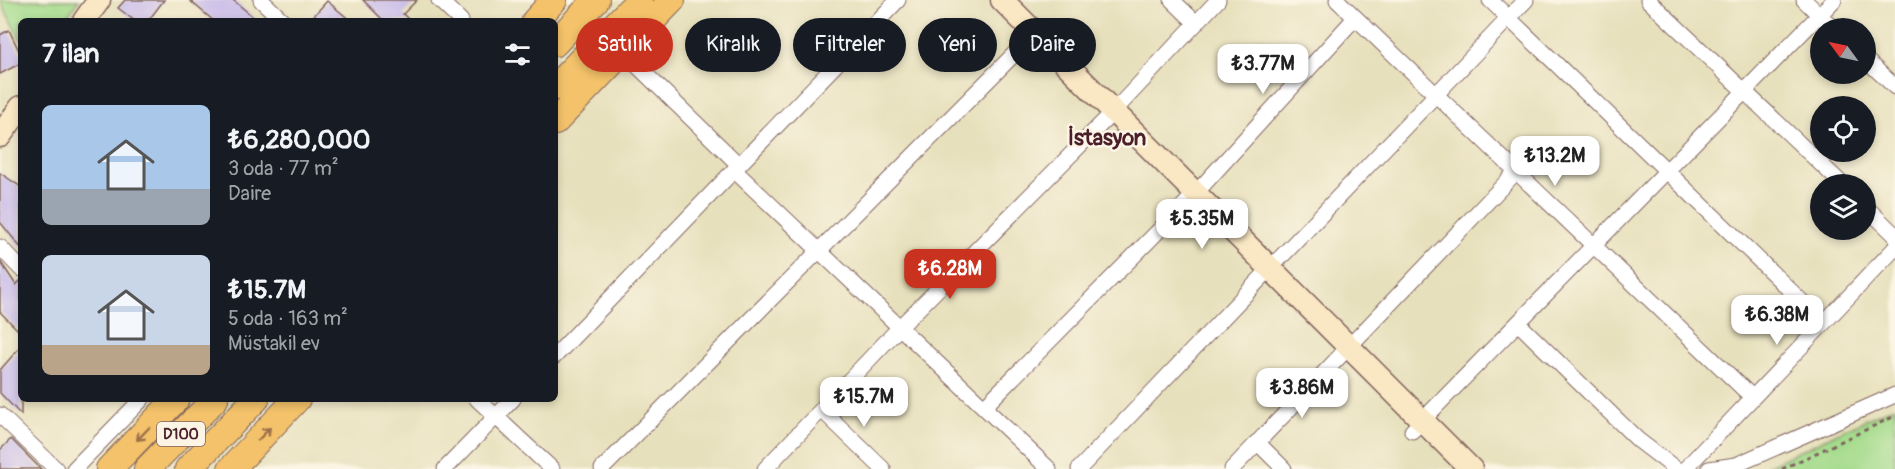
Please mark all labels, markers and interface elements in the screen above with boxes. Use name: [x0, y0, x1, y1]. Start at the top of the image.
chip: Satılık: [576, 18, 673, 72]
chip: Kiralık: [685, 18, 781, 72]
chip: Filtreler: [793, 18, 906, 72]
chip: Yeni: [918, 18, 997, 72]
chip: Daire: [1009, 18, 1096, 72]
north arrow: [1810, 18, 1876, 84]
map controls: [1810, 18, 1876, 240]
text: 7 ilan: [42, 38, 100, 70]
icon: filters: [501, 38, 534, 71]
pin: ₺3.77M: [1214, 44, 1312, 95]
text: ₺3.77M: [1231, 51, 1295, 76]
button: locate: [1810, 96, 1876, 162]
text: ₺6,280,000: [228, 124, 371, 156]
district label: İstasyon: [1068, 124, 1146, 152]
icon: home: [90, 129, 162, 201]
pin: ₺13.2M: [1506, 136, 1604, 187]
text: ₺13.2M: [1525, 143, 1585, 168]
text: 3 oda · 77 m²: [228, 156, 339, 181]
button: layers: [1810, 174, 1876, 240]
text: Daire: [228, 181, 271, 206]
pin: ₺5.35M: [1153, 199, 1251, 250]
text: ₺5.35M: [1170, 206, 1234, 231]
pin: ₺6.28M: [901, 249, 999, 300]
text: ₺6.28M: [918, 256, 982, 281]
text: ₺15.7M: [228, 274, 306, 306]
icon: home: [90, 279, 162, 351]
pin: ₺6.38M: [1728, 295, 1826, 346]
text: ₺6.38M: [1745, 302, 1809, 327]
text: 5 oda · 163 m²: [228, 306, 348, 331]
text: Müstakil ev: [228, 331, 320, 356]
pin: ₺3.86M: [1253, 368, 1351, 419]
text: ₺3.86M: [1270, 375, 1334, 400]
pin: ₺15.7M: [815, 377, 913, 428]
text: ₺15.7M: [834, 384, 894, 409]
road number: D100: [157, 422, 205, 446]
one-way arrow: [136, 426, 150, 441]
one-way arrow: [257, 427, 271, 442]

